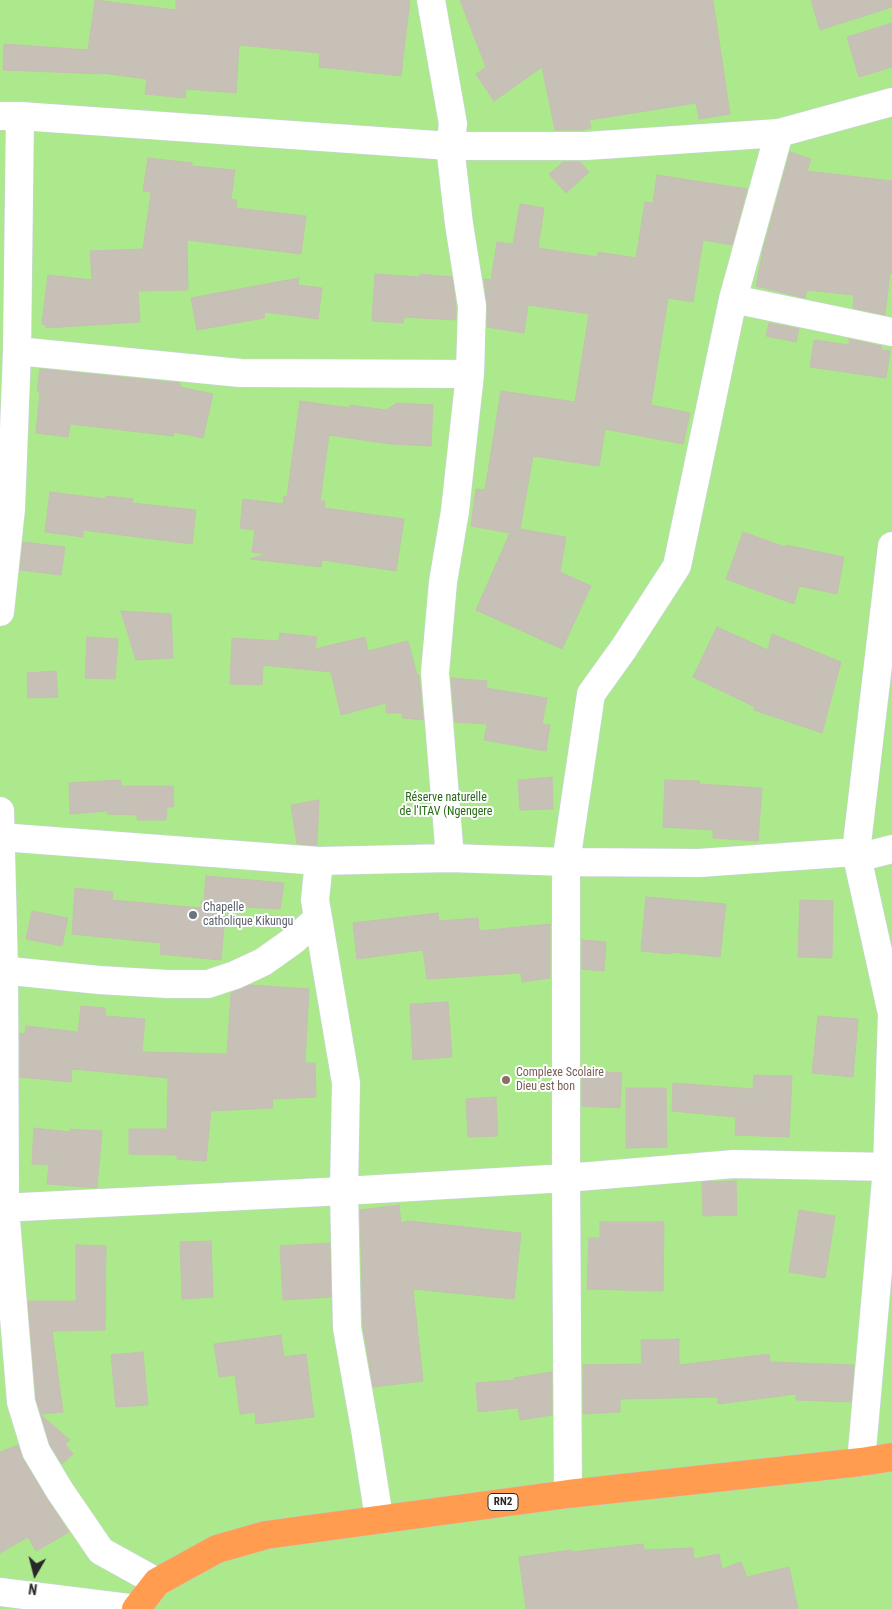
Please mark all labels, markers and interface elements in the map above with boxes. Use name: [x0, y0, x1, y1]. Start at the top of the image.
park label: Réserve naturelle de l'ITAV (Ngengere: [400, 791, 492, 819]
place label: Chapelle catholique Kikungu: [203, 901, 293, 929]
marker: Chapelle catholique Kikungu: [187, 909, 199, 921]
place label: Complexe Scolaire Dieu est bon: [516, 1066, 604, 1094]
marker: Complexe Scolaire Dieu est bon: [500, 1074, 512, 1086]
road number: RN2: [488, 1494, 518, 1510]
north arrow: [10, 1549, 60, 1599]
text: N: [28, 1580, 38, 1597]

